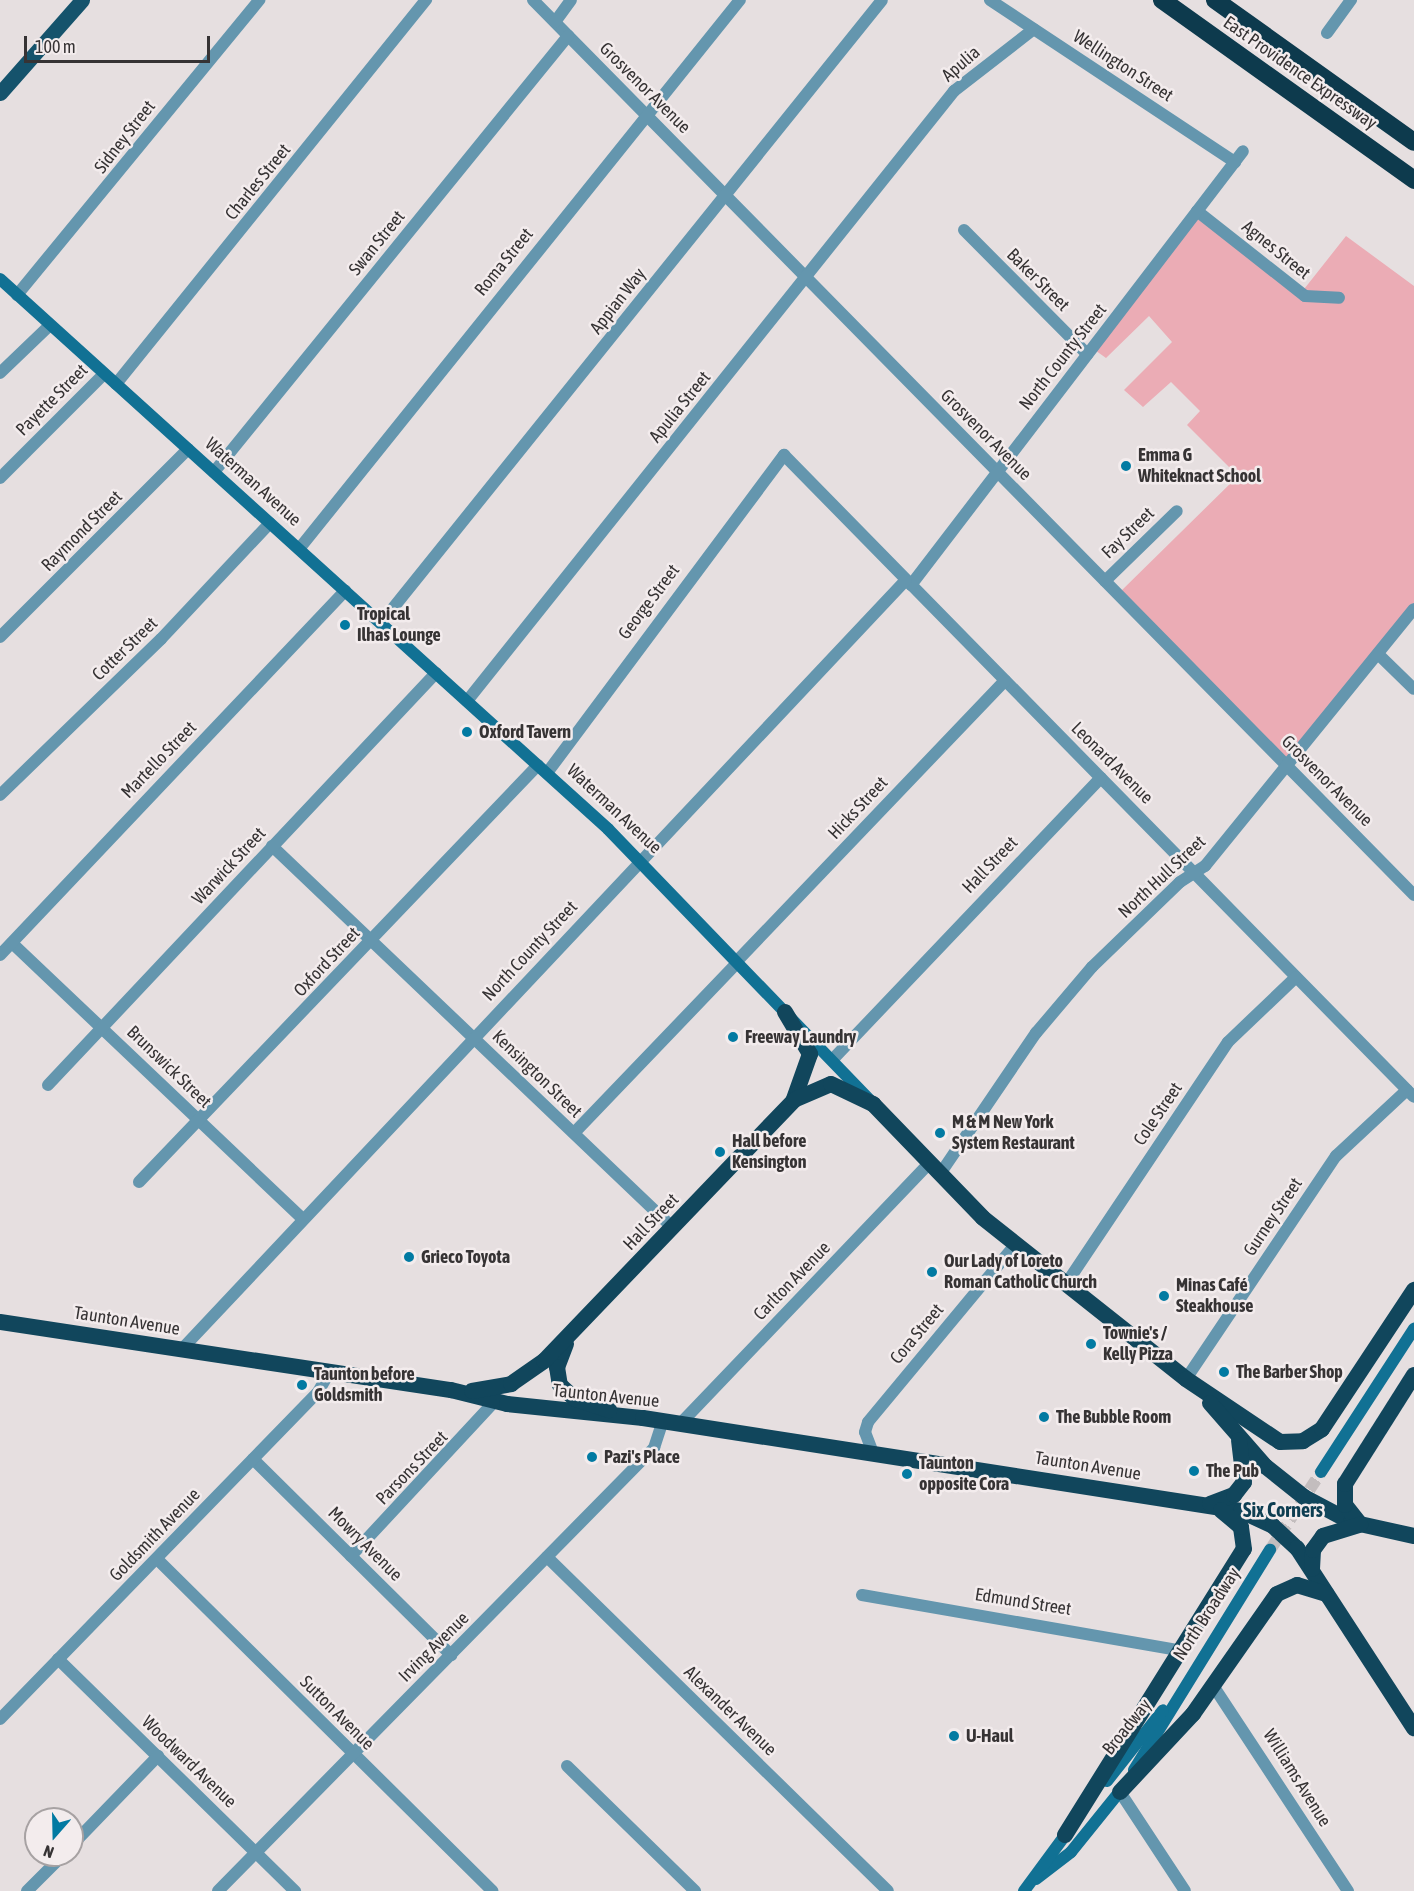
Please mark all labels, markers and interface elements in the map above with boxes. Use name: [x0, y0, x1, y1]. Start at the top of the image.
street label: East Providence Expressway: [1219, 12, 1381, 134]
scale bar: [27, 24, 213, 62]
street label: Wellington Street: [1069, 26, 1177, 106]
text: 100 m: [35, 36, 76, 57]
street label: Grosvenor Avenue: [595, 38, 695, 138]
street label: Apulia: [938, 42, 984, 86]
street label: Sidney Street: [90, 96, 160, 178]
street label: Charles Street: [221, 140, 295, 224]
street label: Swan Street: [344, 206, 410, 280]
street label: Agnes Street: [1237, 216, 1315, 284]
street label: Roma Street: [470, 224, 538, 300]
street label: Baker Street: [1002, 244, 1074, 316]
street label: Appian Way: [586, 264, 650, 338]
street label: North County Street: [1015, 299, 1111, 415]
street label: Payette Street: [12, 360, 92, 440]
street label: Apulia Street: [645, 367, 715, 447]
street label: Grosvenor Avenue: [936, 385, 1036, 485]
street label: Waterman Avenue: [201, 433, 305, 531]
place label: Emma G Whiteknact School: [1138, 445, 1261, 488]
marker: Emma G Whiteknact School: [1119, 459, 1133, 473]
street label: Raymond Street: [37, 486, 127, 576]
street label: Fay Street: [1097, 503, 1159, 563]
street label: George Street: [614, 560, 684, 644]
place label: Tropical Ilhas Lounge: [357, 604, 441, 646]
street label: Cotter Street: [88, 613, 162, 685]
marker: Tropical Ilhas Lounge: [338, 618, 352, 632]
street label: Martello Street: [117, 717, 201, 803]
street label: Leonard Avenue: [1067, 718, 1157, 808]
place label: Oxford Tavern: [479, 721, 571, 743]
marker: Oxford Tavern: [460, 725, 474, 739]
street label: Grosvenor Avenue: [1277, 731, 1377, 831]
street label: Waterman Avenue: [562, 760, 666, 858]
street label: Hicks Street: [824, 772, 892, 844]
street label: Warwick Street: [188, 823, 270, 909]
street label: North Hull Street: [1114, 831, 1210, 923]
street label: Hall Street: [958, 832, 1022, 898]
street label: North County Street: [478, 896, 582, 1006]
street label: Oxford Street: [289, 923, 365, 1001]
street label: Brunswick Street: [122, 1021, 216, 1113]
street label: Kensington Street: [488, 1026, 586, 1122]
place label: Freeway Laundry: [745, 1026, 856, 1048]
marker: Freeway Laundry: [726, 1030, 740, 1044]
street label: Cole Street: [1129, 1078, 1187, 1150]
place label: M & M New York System Restaurant: [952, 1112, 1075, 1154]
marker: M & M New York System Restaurant: [933, 1126, 947, 1140]
place label: Hall before Kensington: [732, 1131, 807, 1174]
marker: Hall before Kensington: [713, 1145, 727, 1159]
street label: Gurney Street: [1239, 1174, 1307, 1260]
street label: Hall Street: [619, 1189, 683, 1255]
street label: Carlton Avenue: [749, 1237, 835, 1325]
place label: Grieco Toyota: [421, 1246, 510, 1268]
marker: Grieco Toyota: [402, 1250, 416, 1264]
place label: Our Lady of Loreto Roman Catholic Church: [944, 1251, 1097, 1294]
marker: Our Lady of Loreto Roman Catholic Church: [925, 1265, 939, 1279]
place label: Minas Café Steakhouse: [1176, 1275, 1253, 1318]
marker: Minas Café Steakhouse: [1157, 1289, 1171, 1303]
street label: Cora Street: [886, 1300, 948, 1368]
street label: Taunton Avenue: [73, 1302, 181, 1340]
place label: Townie's / Kelly Pizza: [1103, 1323, 1173, 1366]
marker: Townie's / Kelly Pizza: [1084, 1337, 1098, 1351]
place label: The Barber Shop: [1236, 1361, 1343, 1383]
place label: Taunton before Goldsmith: [314, 1364, 415, 1406]
marker: The Barber Shop: [1217, 1365, 1231, 1379]
marker: Taunton before Goldsmith: [295, 1378, 309, 1392]
street label: Taunton Avenue: [552, 1380, 660, 1412]
place label: The Bubble Room: [1056, 1406, 1171, 1428]
marker: The Bubble Room: [1037, 1410, 1051, 1424]
street label: Parsons Street: [372, 1427, 452, 1509]
place label: Pazi's Place: [604, 1446, 680, 1468]
street label: Taunton Avenue: [1034, 1447, 1142, 1485]
marker: Pazi's Place: [585, 1450, 599, 1464]
place label: Taunton opposite Cora: [919, 1453, 1009, 1496]
place label: The Pub: [1206, 1460, 1259, 1482]
marker: The Pub: [1187, 1464, 1201, 1478]
marker: Taunton opposite Cora: [900, 1467, 914, 1481]
street label: Goldsmith Avenue: [105, 1484, 205, 1586]
district label: Six Corners: [1243, 1497, 1323, 1521]
street label: Mowry Avenue: [323, 1502, 407, 1586]
street label: North Broadway: [1169, 1564, 1245, 1664]
street label: Edmund Street: [973, 1584, 1073, 1620]
street label: Irving Avenue: [394, 1607, 474, 1687]
street label: Alexander Avenue: [679, 1662, 781, 1760]
street label: Sutton Avenue: [295, 1671, 379, 1755]
street label: Broadway: [1098, 1695, 1156, 1759]
street label: Woodward Avenue: [137, 1711, 241, 1813]
place label: U-Haul: [966, 1725, 1013, 1747]
street label: Williams Avenue: [1258, 1725, 1336, 1831]
marker: U-Haul: [947, 1729, 961, 1743]
north arrow: [24, 1807, 84, 1867]
text: N: [41, 1842, 56, 1862]

